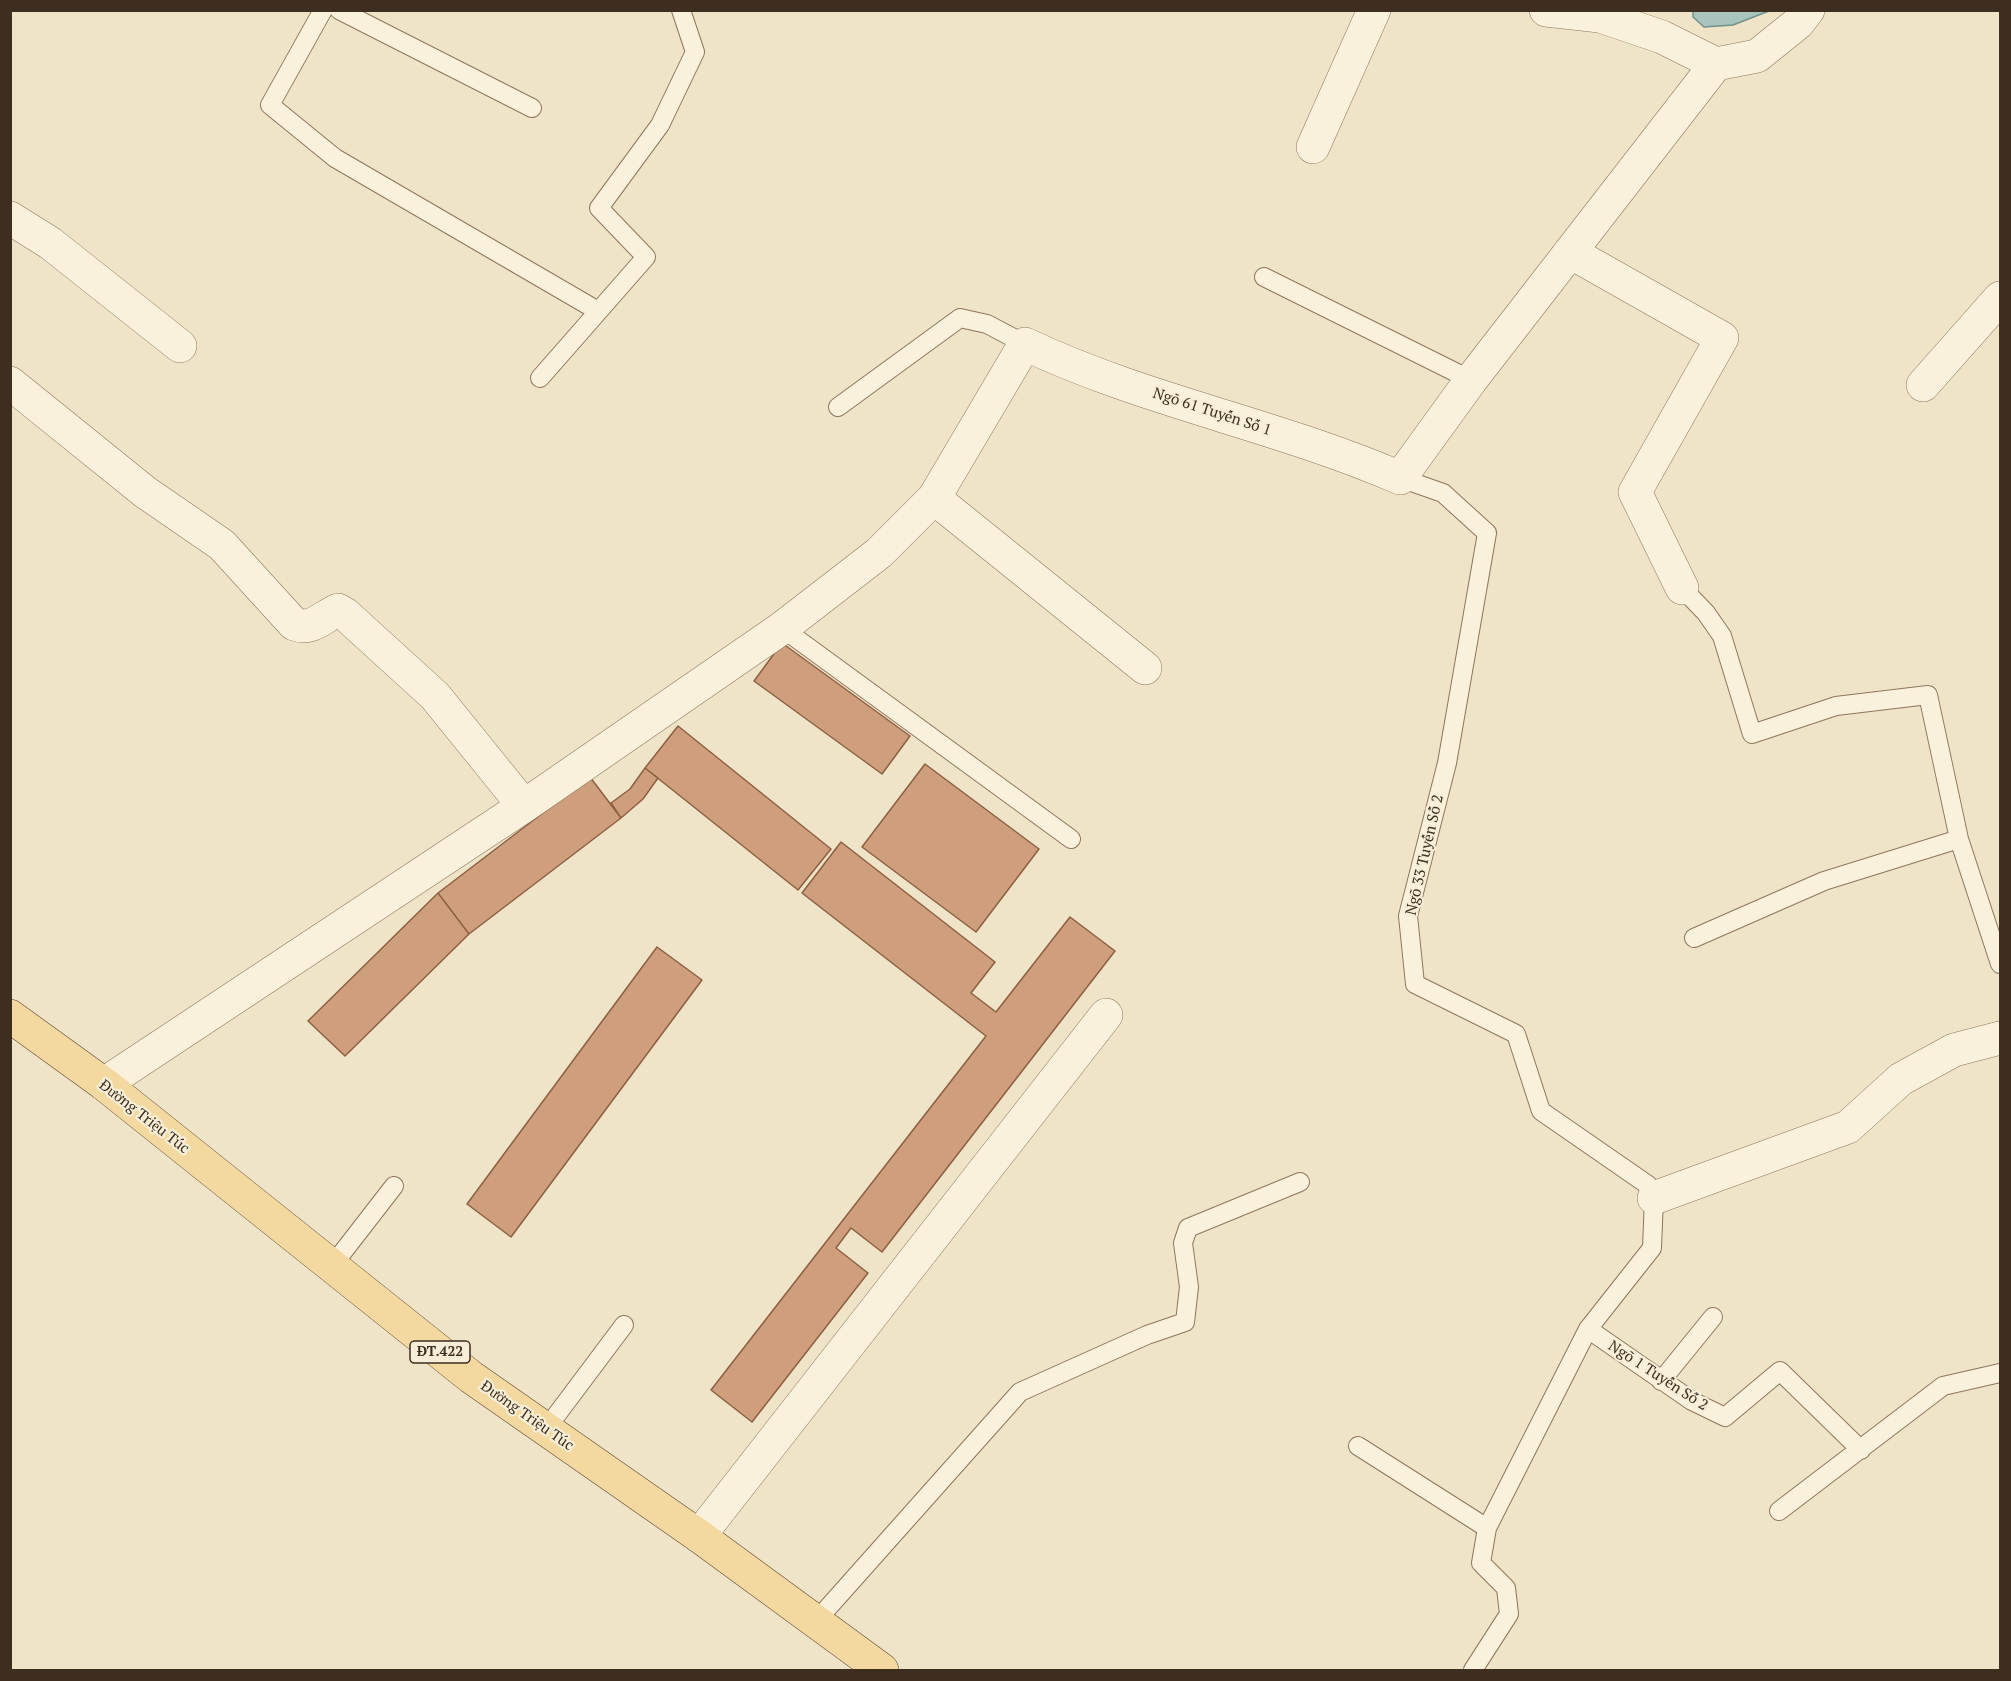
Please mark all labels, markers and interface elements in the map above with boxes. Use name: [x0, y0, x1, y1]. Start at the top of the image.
street label: Ngõ 61 Tuyến Số 1: [1151, 384, 1273, 440]
street label: Ngõ 33 Tuyến Số 2: [1402, 793, 1448, 917]
street label: Đường Triệu Túc: [95, 1076, 193, 1158]
street label: Ngõ 1 Tuyến Số 2: [1605, 1337, 1711, 1415]
road number: ĐT.422: [410, 1341, 470, 1363]
street label: Đường Triệu Túc: [477, 1377, 577, 1455]

